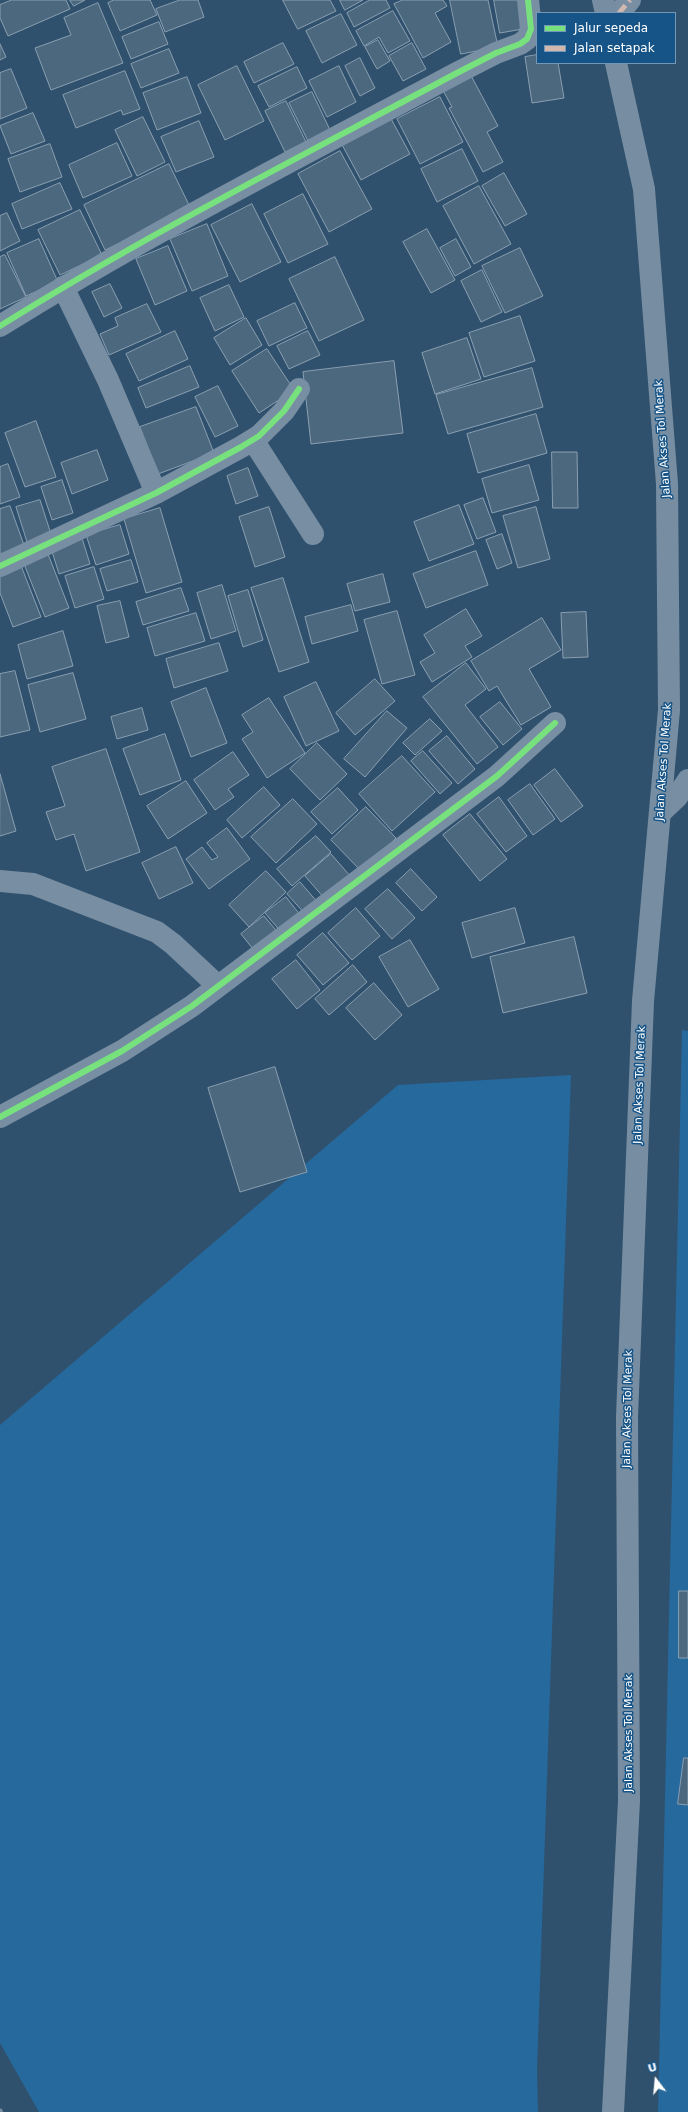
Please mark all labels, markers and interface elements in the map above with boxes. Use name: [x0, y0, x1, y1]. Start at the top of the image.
legend: [536, 12, 676, 64]
text: Jalur sepeda: [574, 21, 648, 35]
text: Jalan setapak: [574, 41, 655, 55]
street label: Jalan Akses Tol Merak: [652, 380, 674, 498]
street label: Jalan Akses Tol Merak: [653, 703, 675, 821]
street label: Jalan Akses Tol Merak: [631, 1026, 649, 1144]
street label: Jalan Akses Tol Merak: [620, 1350, 636, 1468]
street label: Jalan Akses Tol Merak: [622, 1674, 636, 1792]
north arrow: [636, 2060, 676, 2100]
text: U: [646, 2061, 659, 2075]

